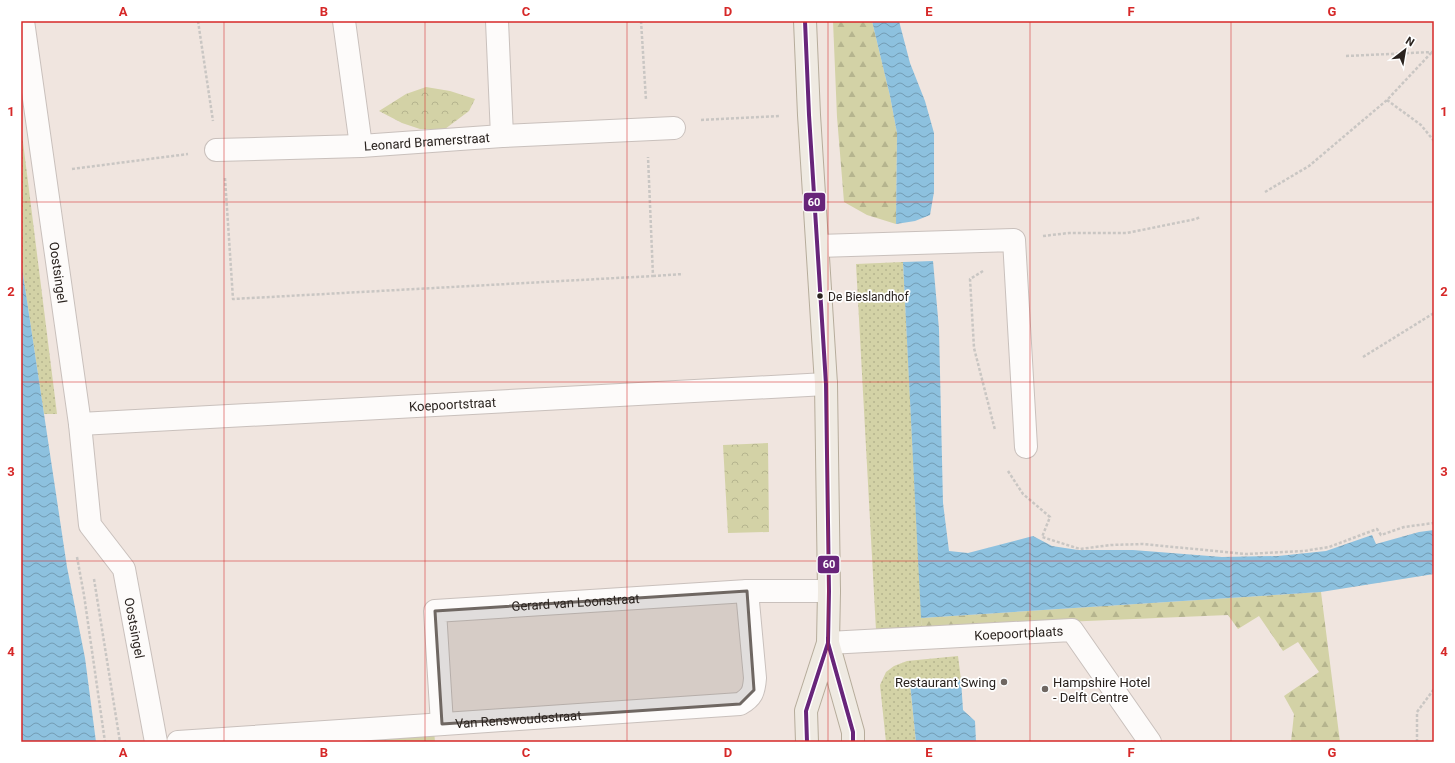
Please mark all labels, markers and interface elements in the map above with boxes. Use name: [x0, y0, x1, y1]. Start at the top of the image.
text: A: [119, 4, 128, 19]
text: B: [320, 4, 328, 19]
text: C: [522, 4, 531, 19]
text: D: [724, 4, 732, 19]
text: E: [925, 4, 933, 19]
text: F: [1127, 4, 1135, 19]
text: G: [1328, 4, 1337, 19]
north arrow: [1385, 30, 1425, 70]
text: N: [1403, 34, 1417, 50]
text: 1: [7, 104, 15, 119]
text: 1: [1440, 104, 1448, 119]
street label: Leonard Bramerstraat: [363, 130, 490, 154]
line badge: 60: [803, 192, 826, 212]
text: 60: [808, 196, 820, 209]
street label: Oostsingel: [46, 241, 70, 304]
text: 2: [7, 284, 15, 299]
text: 2: [1440, 284, 1448, 299]
place label: De Bieslandhof: [828, 290, 909, 304]
marker: De Bieslandhof: [815, 291, 825, 301]
street label: Koepoortstraat: [409, 395, 496, 414]
text: 3: [7, 464, 15, 479]
text: 3: [1440, 464, 1448, 479]
line badge: 60: [817, 555, 840, 574]
text: 60: [823, 558, 835, 571]
street label: Gerard van Loonstraat: [511, 591, 640, 614]
street label: Oostsingel: [121, 596, 147, 660]
street label: Koepoortplaats: [974, 623, 1064, 643]
text: 4: [7, 644, 15, 659]
text: 4: [1440, 644, 1448, 659]
place label: Restaurant Swing: [895, 675, 996, 690]
place label: Hampshire Hotel - Delft Centre: [1053, 675, 1150, 705]
marker: Restaurant Swing: [999, 677, 1009, 687]
marker: Hampshire Hotel - Delft Centre: [1040, 684, 1050, 694]
street label: Van Renswoudestraat: [455, 708, 582, 731]
text: A: [119, 745, 128, 760]
text: B: [320, 745, 328, 760]
text: C: [522, 745, 531, 760]
text: D: [724, 745, 732, 760]
text: E: [925, 745, 933, 760]
text: F: [1127, 745, 1135, 760]
text: G: [1328, 745, 1337, 760]

